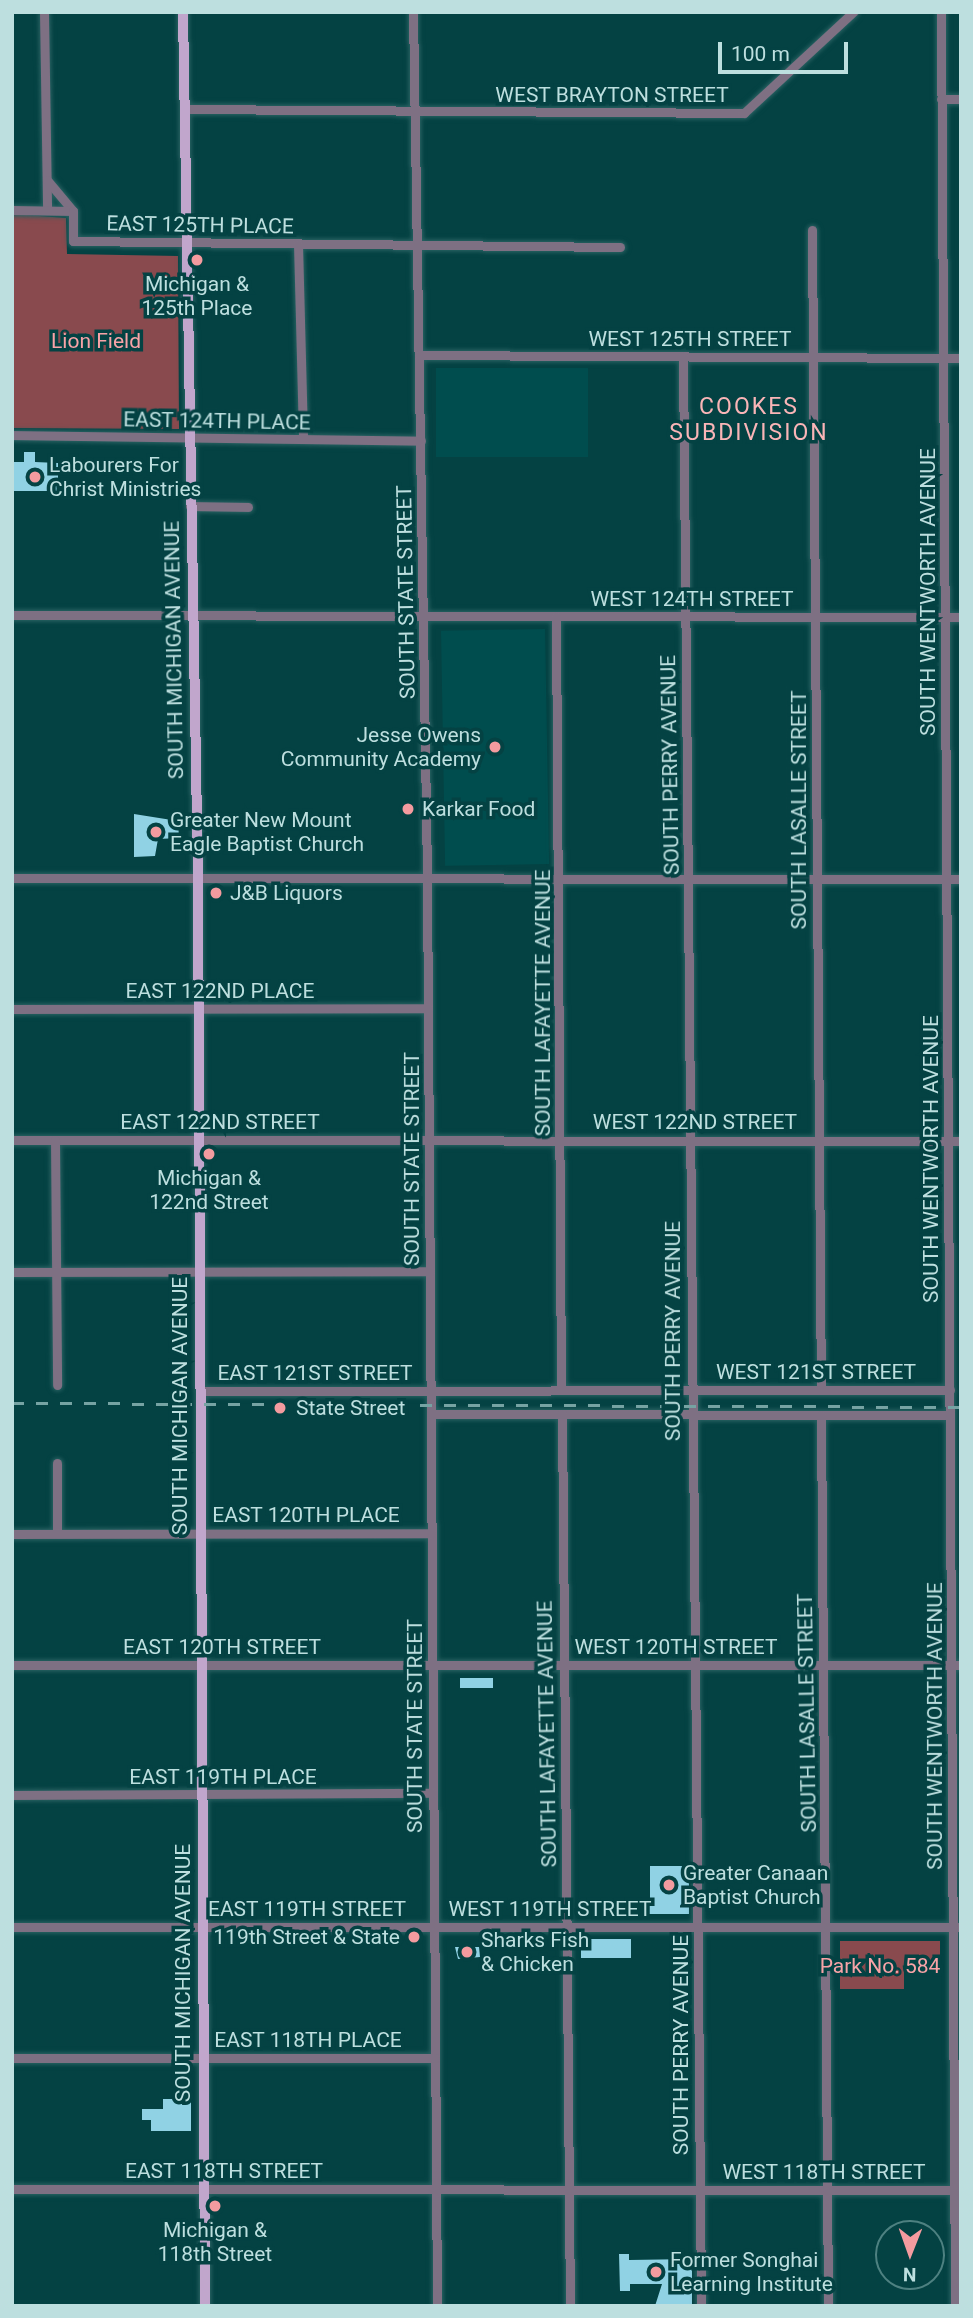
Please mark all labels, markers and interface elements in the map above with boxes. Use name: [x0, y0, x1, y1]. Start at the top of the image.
scale bar: [721, 28, 850, 72]
text: 100 m: [731, 42, 790, 66]
street label: WEST BRAYTON STREET: [495, 82, 729, 108]
street label: EAST 125TH PLACE: [106, 211, 294, 239]
marker: Michigan & 125th Place: [189, 252, 205, 268]
place label: Michigan & 125th Place: [142, 271, 252, 321]
street label: WEST 125TH STREET: [588, 326, 792, 352]
park label: Lion Field: [51, 328, 141, 354]
district label: COOKES SUBDIVISION: [671, 393, 827, 447]
street label: EAST 124TH PLACE: [123, 407, 311, 435]
street label: SOUTH WENTWORTH AVENUE: [915, 448, 941, 736]
place label: Labourers For Christ Ministries: [49, 452, 201, 502]
marker: Labourers For Christ Ministries: [27, 469, 43, 485]
street label: SOUTH STATE STREET: [392, 485, 420, 699]
street label: SOUTH MICHIGAN AVENUE: [159, 521, 189, 779]
street label: WEST 124TH STREET: [590, 586, 794, 612]
street label: SOUTH PERRY AVENUE: [655, 655, 685, 875]
street label: SOUTH LASALLE STREET: [786, 691, 812, 929]
place label: Jesse Owens Community Academy: [281, 722, 481, 772]
marker: Jesse Owens Community Academy: [487, 739, 503, 755]
place label: Karkar Food: [422, 796, 535, 822]
marker: Karkar Food: [400, 801, 416, 817]
place label: Greater New Mount Eagle Baptist Church: [170, 807, 364, 857]
marker: Greater New Mount Eagle Baptist Church: [148, 824, 164, 840]
street label: SOUTH LAFAYETTE AVENUE: [530, 870, 556, 1136]
place label: J&B Liquors: [230, 880, 343, 906]
marker: J&B Liquors: [208, 885, 224, 901]
street label: EAST 122ND PLACE: [125, 978, 315, 1004]
street label: SOUTH WENTWORTH AVENUE: [918, 1015, 944, 1303]
street label: SOUTH STATE STREET: [399, 1052, 425, 1266]
street label: EAST 122ND STREET: [120, 1109, 320, 1135]
street label: WEST 122ND STREET: [593, 1109, 797, 1135]
marker: Michigan & 122nd Street: [201, 1146, 217, 1162]
place label: Michigan & 122nd Street: [149, 1165, 269, 1215]
street label: SOUTH PERRY AVENUE: [660, 1221, 686, 1441]
street label: SOUTH MICHIGAN AVENUE: [167, 1277, 193, 1535]
street label: WEST 121ST STREET: [716, 1359, 916, 1385]
street label: EAST 121ST STREET: [217, 1360, 413, 1386]
place label: State Street: [296, 1395, 405, 1421]
marker: State Street: [270, 1398, 290, 1418]
street label: EAST 120TH PLACE: [212, 1502, 400, 1528]
street label: SOUTH WENTWORTH AVENUE: [922, 1582, 948, 1870]
street label: SOUTH LASALLE STREET: [792, 1593, 822, 1833]
street label: SOUTH LAFAYETTE AVENUE: [532, 1600, 562, 1868]
street label: SOUTH STATE STREET: [402, 1619, 428, 1833]
street label: EAST 120TH STREET: [123, 1634, 321, 1660]
street label: WEST 120TH STREET: [574, 1634, 778, 1660]
street label: EAST 119TH PLACE: [129, 1764, 317, 1790]
street label: SOUTH MICHIGAN AVENUE: [170, 1844, 196, 2102]
place label: Greater Canaan Baptist Church: [683, 1860, 828, 1910]
marker: Greater Canaan Baptist Church: [661, 1877, 677, 1893]
street label: EAST 119TH STREET: [208, 1896, 406, 1922]
street label: WEST 119TH STREET: [448, 1896, 652, 1922]
place label: 119th Street & State: [213, 1924, 400, 1950]
place label: Sharks Fish & Chicken: [481, 1927, 589, 1977]
marker: 119th Street & State: [406, 1929, 422, 1945]
street label: SOUTH PERRY AVENUE: [668, 1935, 694, 2155]
marker: Sharks Fish & Chicken: [459, 1944, 475, 1960]
park label: Park No. 584: [820, 1953, 940, 1979]
street label: EAST 118TH PLACE: [214, 2027, 402, 2053]
street label: EAST 118TH STREET: [125, 2158, 323, 2184]
street label: WEST 118TH STREET: [722, 2159, 926, 2185]
marker: Michigan & 118th Street: [207, 2198, 223, 2214]
place label: Michigan & 118th Street: [158, 2217, 272, 2267]
north arrow: [875, 2220, 945, 2290]
place label: Former Songhai Learning Institute: [670, 2247, 833, 2297]
text: N: [903, 2263, 917, 2286]
marker: Former Songhai Learning Institute: [648, 2264, 664, 2280]

